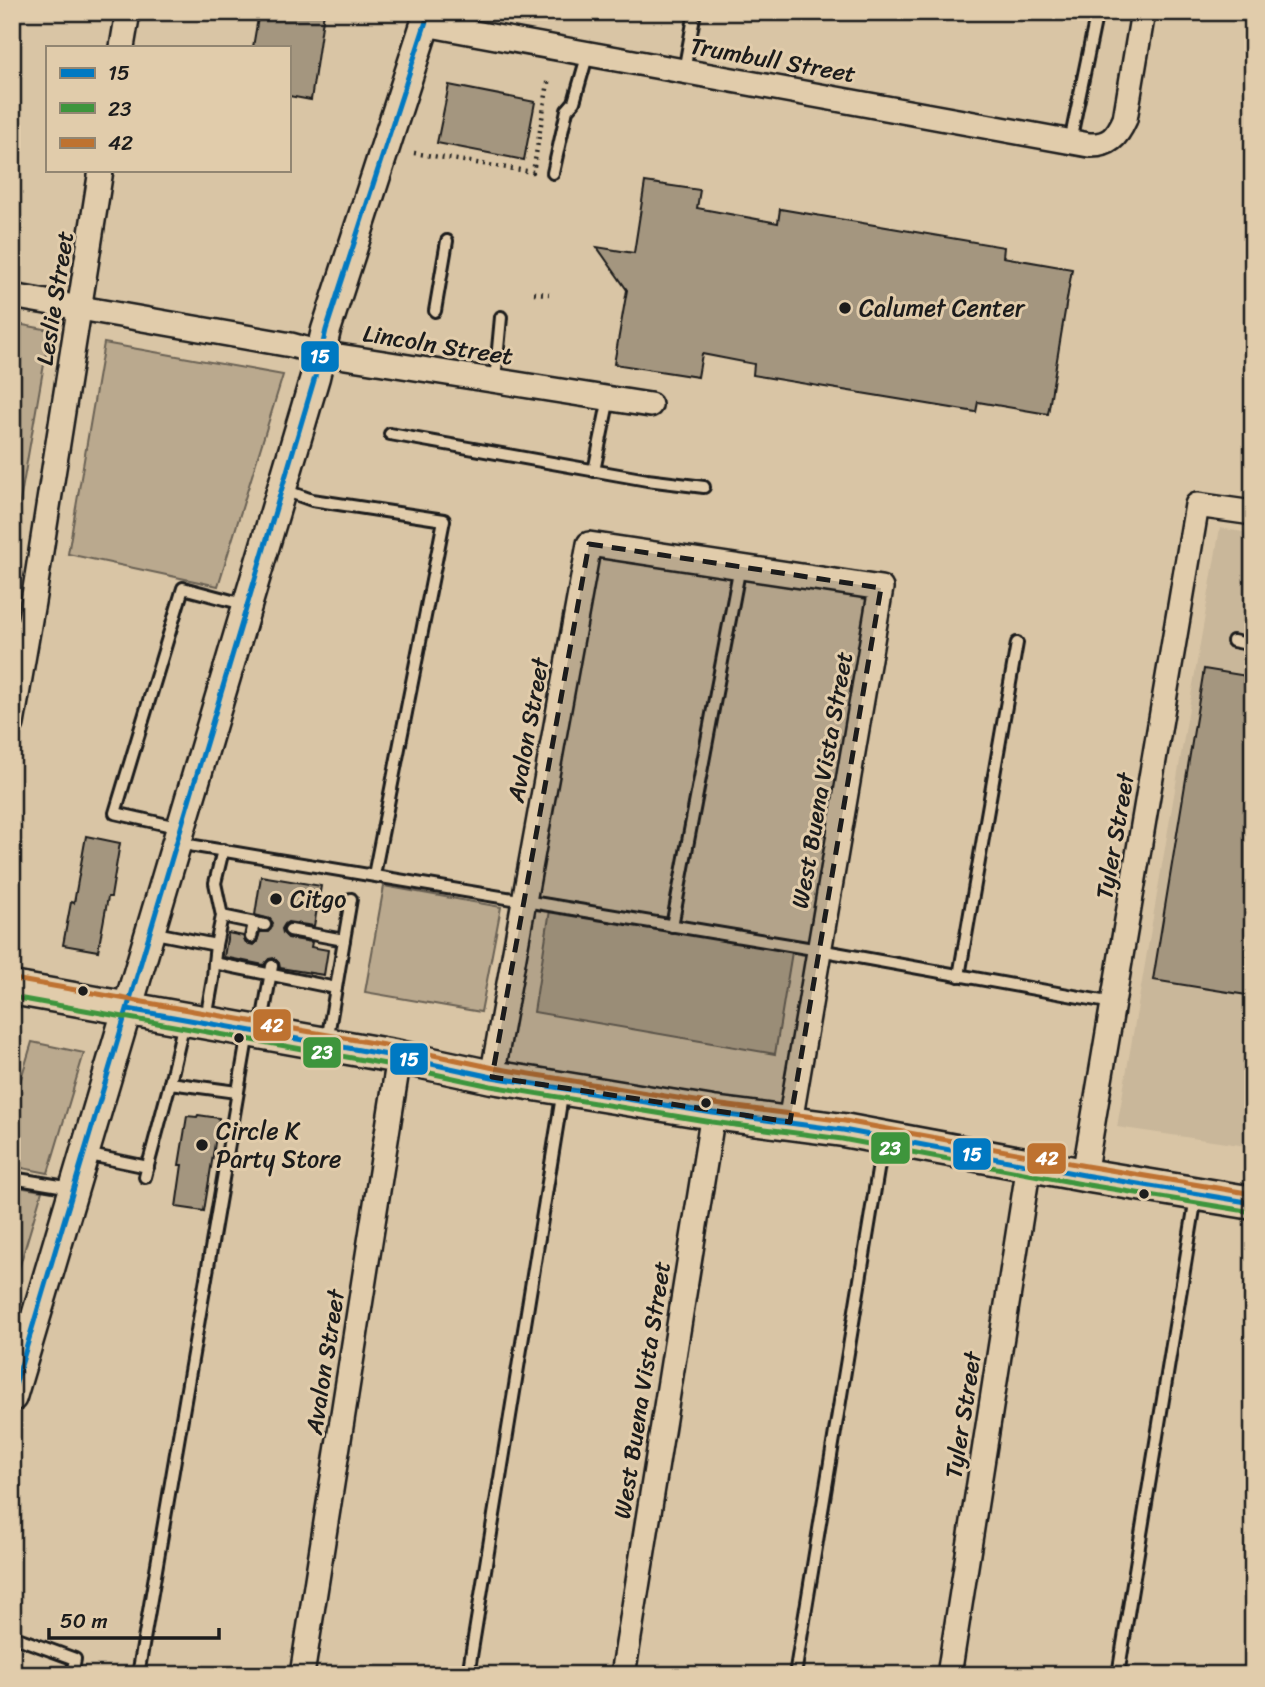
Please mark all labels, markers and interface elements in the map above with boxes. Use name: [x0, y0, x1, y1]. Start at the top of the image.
street label: Trumbull Street: [687, 25, 859, 95]
legend: [46, 46, 290, 172]
text: 15: [108, 54, 130, 92]
text: 23: [108, 90, 132, 128]
text: 42: [108, 124, 133, 162]
street label: Leslie Street: [24, 228, 86, 368]
place label: Calumet Center: [859, 287, 1026, 329]
marker: Calumet Center: [837, 300, 853, 316]
street label: Lincoln Street: [360, 312, 516, 378]
line badge: 15: [300, 340, 340, 373]
text: 15: [310, 340, 330, 373]
street label: West Buena Vista Street: [779, 648, 865, 912]
street label: Avalon Street: [494, 653, 562, 807]
street label: Tyler Street: [1083, 768, 1147, 903]
place label: Citgo: [290, 878, 346, 920]
marker: Citgo: [268, 891, 284, 907]
unlabelled marker: [76, 984, 90, 998]
line badge: 42: [252, 1008, 292, 1042]
text: 42: [260, 1009, 283, 1042]
unlabelled marker: [232, 1031, 246, 1045]
line badge: 23: [302, 1036, 342, 1069]
text: 23: [310, 1036, 333, 1069]
line badge: 15: [389, 1042, 429, 1076]
text: 15: [399, 1043, 419, 1076]
unlabelled marker: [699, 1096, 713, 1110]
place label: Circle K Party Store: [216, 1110, 341, 1180]
line badge: 23: [870, 1131, 911, 1165]
text: 23: [878, 1132, 901, 1165]
marker: Circle K Party Store: [194, 1137, 210, 1153]
line badge: 15: [952, 1137, 992, 1171]
text: 15: [962, 1138, 982, 1171]
line badge: 42: [1026, 1142, 1067, 1175]
text: 42: [1035, 1142, 1058, 1175]
unlabelled marker: [1137, 1187, 1151, 1201]
street label: West Buena Vista Street: [601, 1258, 683, 1522]
street label: Avalon Street: [293, 1285, 357, 1438]
street label: Tyler Street: [932, 1347, 994, 1481]
scale bar: [49, 1596, 219, 1640]
text: 50 m: [60, 1602, 108, 1640]

